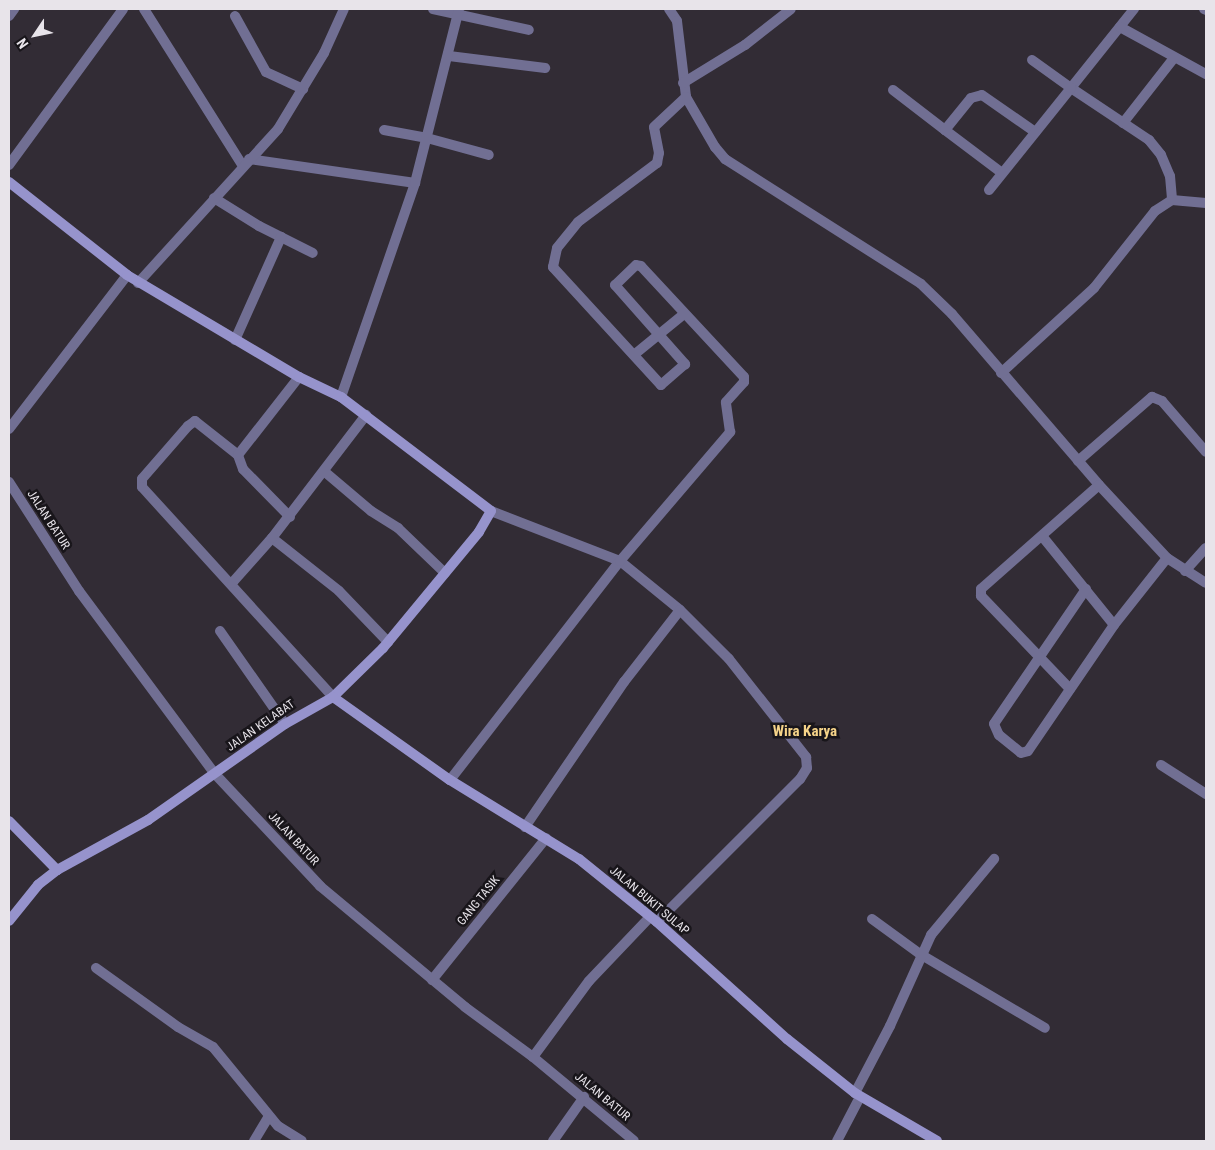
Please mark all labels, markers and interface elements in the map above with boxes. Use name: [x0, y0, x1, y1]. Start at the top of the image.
north arrow: [10, 10, 60, 60]
text: N: [14, 35, 32, 51]
street label: JALAN BATUR: [24, 488, 72, 552]
street label: JALAN KELABAT: [224, 697, 298, 755]
district label: Wira Karya: [773, 723, 837, 741]
street label: JALAN BATUR: [265, 809, 321, 869]
street label: JALAN BUKIT SULAP: [606, 863, 692, 939]
street label: GANG TASIK: [455, 873, 503, 929]
street label: JALAN BATUR: [571, 1070, 633, 1124]

